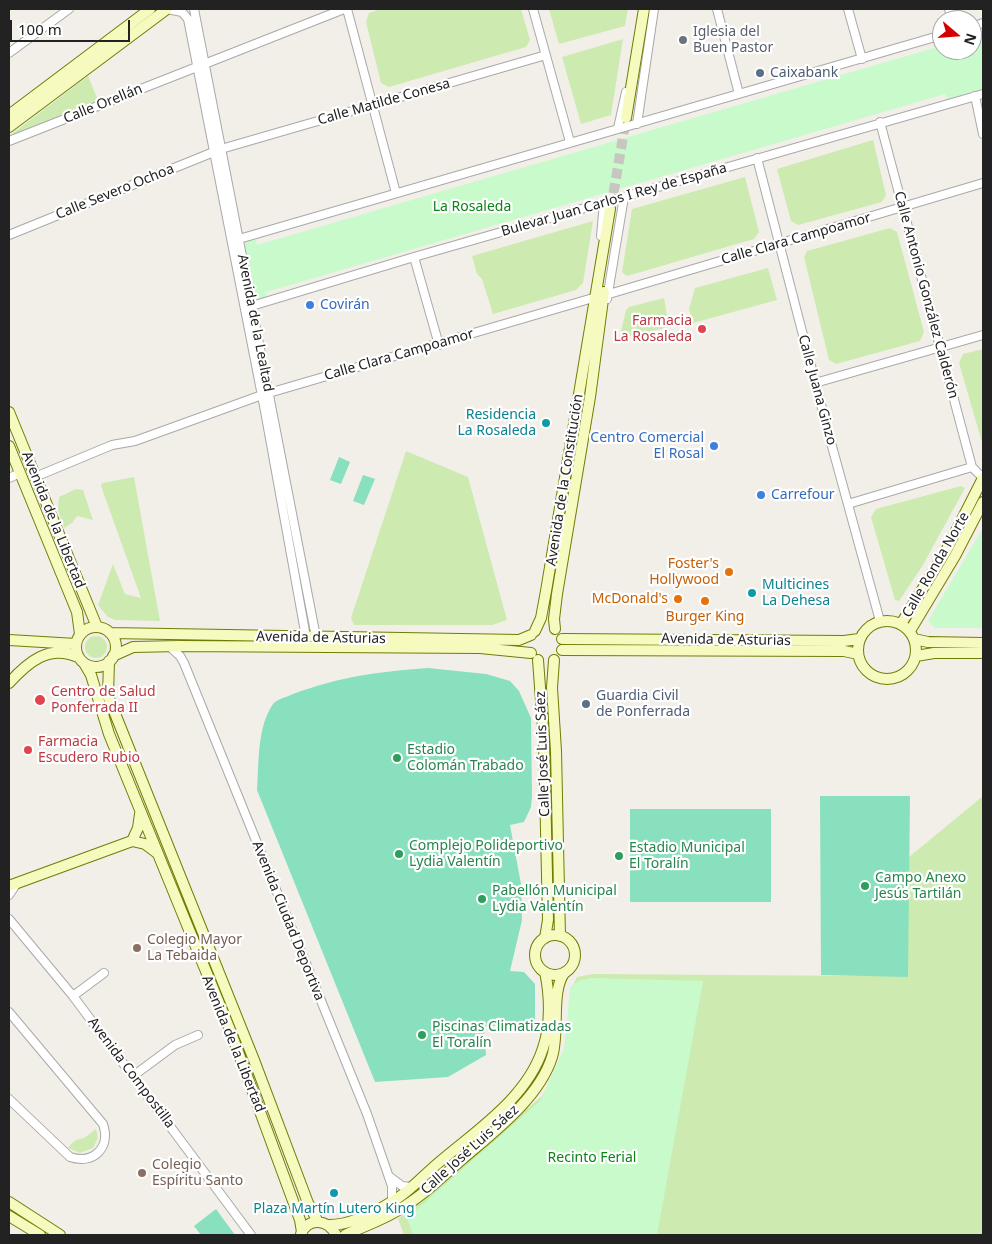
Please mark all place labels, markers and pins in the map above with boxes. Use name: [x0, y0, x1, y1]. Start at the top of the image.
place label: Iglesia del Buen Pastor: [693, 24, 773, 56]
marker: Iglesia del Buen Pastor: [677, 34, 689, 46]
place label: Caixabank: [770, 65, 838, 81]
marker: Caixabank: [754, 67, 766, 79]
place label: Covirán: [320, 297, 370, 313]
marker: Covirán: [304, 299, 316, 311]
place label: Farmacia La Rosaleda: [613, 313, 692, 346]
marker: Farmacia La Rosaleda: [696, 323, 708, 335]
place label: Residencia La Rosaleda: [457, 407, 536, 440]
marker: Residencia La Rosaleda: [540, 417, 552, 429]
place label: Centro Comercial El Rosal: [590, 430, 704, 462]
marker: Centro Comercial El Rosal: [708, 440, 720, 452]
place label: Carrefour: [771, 487, 835, 503]
marker: Carrefour: [755, 489, 767, 501]
place label: Foster's Hollywood: [649, 556, 719, 588]
marker: Foster's Hollywood: [723, 566, 735, 578]
place label: Multicines La Dehesa: [762, 577, 830, 610]
marker: Multicines La Dehesa: [746, 587, 758, 599]
place label: McDonald's: [592, 591, 668, 607]
marker: McDonald's: [672, 593, 684, 605]
marker: Burger King: [699, 595, 711, 607]
place label: Burger King: [666, 609, 744, 625]
place label: Centro de Salud Ponferrada II: [51, 684, 156, 716]
place label: Guardia Civil de Ponferrada: [596, 688, 690, 720]
marker: Centro de Salud Ponferrada II: [33, 693, 47, 707]
marker: Guardia Civil de Ponferrada: [580, 698, 592, 710]
place label: Farmacia Escudero Rubio: [38, 734, 140, 766]
place label: Estadio Colomán Trabado: [407, 742, 524, 774]
marker: Farmacia Escudero Rubio: [22, 744, 34, 756]
marker: Estadio Colomán Trabado: [391, 752, 403, 764]
place label: Complejo Polideportivo Lydia Valentín: [409, 838, 563, 870]
place label: Estadio Municipal El Toralín: [629, 840, 745, 872]
marker: Complejo Polideportivo Lydia Valentín: [393, 848, 405, 860]
marker: Estadio Municipal El Toralín: [613, 850, 625, 862]
place label: Campo Anexo Jesús Tartilán: [875, 870, 966, 902]
marker: Campo Anexo Jesús Tartilán: [859, 880, 871, 892]
place label: Pabellón Municipal Lydia Valentín: [492, 883, 617, 916]
marker: Pabellón Municipal Lydia Valentín: [476, 893, 488, 905]
place label: Colegio Mayor La Tebaida: [147, 932, 242, 964]
marker: Colegio Mayor La Tebaida: [131, 942, 143, 954]
place label: Piscinas Climatizadas El Toralín: [432, 1019, 571, 1052]
marker: Piscinas Climatizadas El Toralín: [416, 1029, 428, 1041]
place label: Colegio Espíritu Santo: [152, 1157, 243, 1190]
marker: Colegio Espíritu Santo: [136, 1167, 148, 1179]
marker: Plaza Martín Lutero King: [328, 1187, 340, 1199]
place label: Plaza Martín Lutero King: [253, 1201, 415, 1217]

